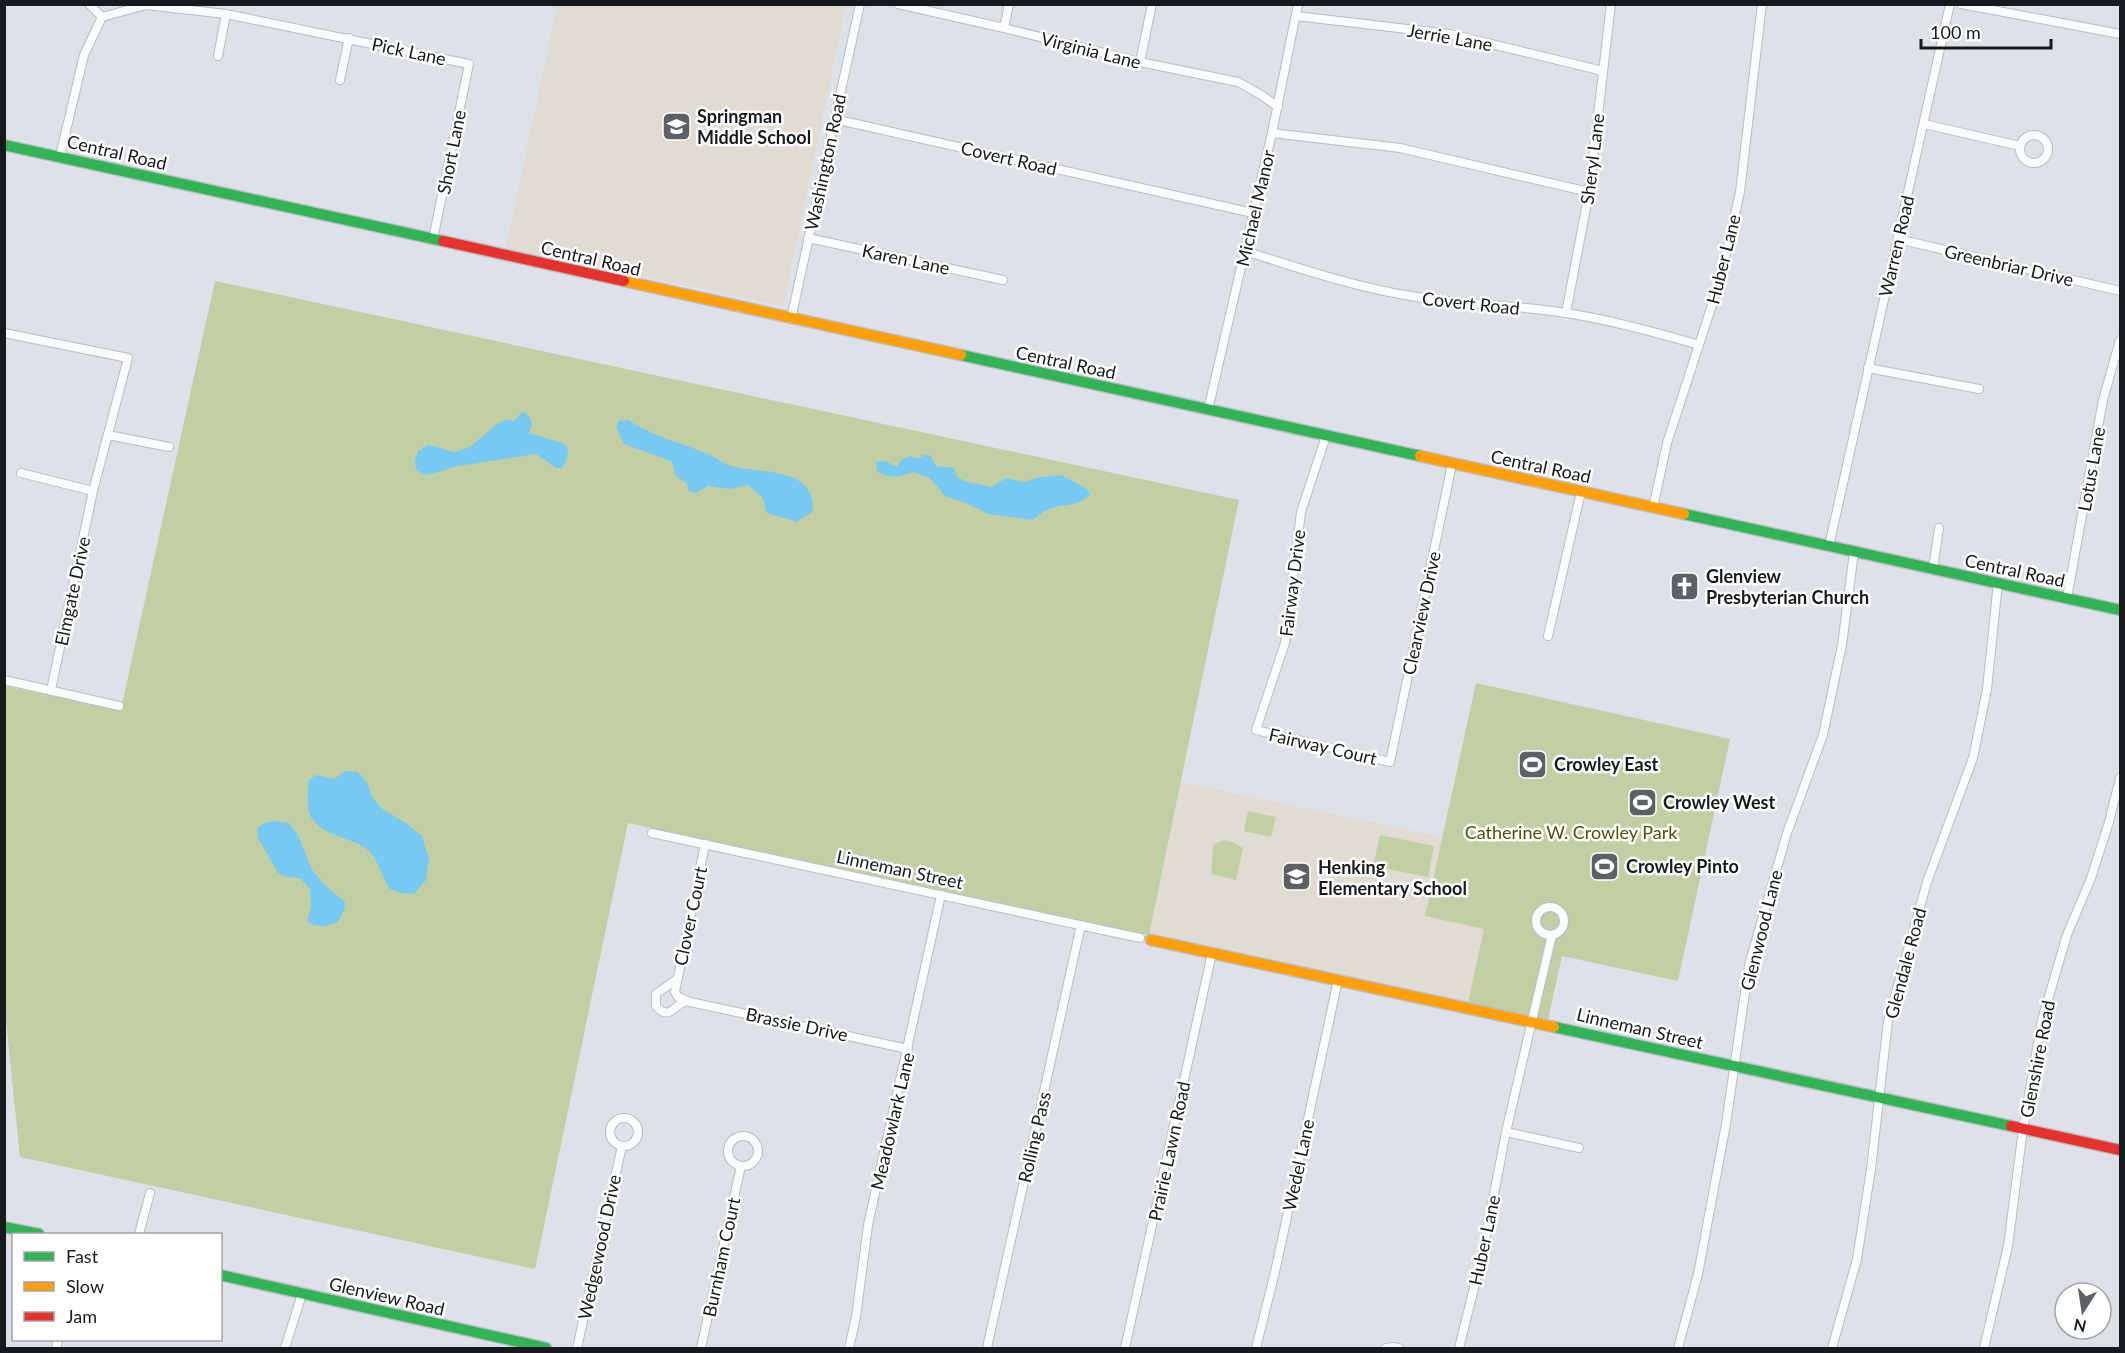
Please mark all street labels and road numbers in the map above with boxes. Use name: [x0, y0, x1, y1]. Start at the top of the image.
street label: Jerrie Lane: [1406, 19, 1494, 55]
street label: Virginia Lane: [1039, 27, 1143, 73]
street label: Pick Lane: [370, 32, 448, 70]
street label: Washington Road: [800, 92, 850, 232]
street label: Short Lane: [432, 108, 470, 196]
street label: Sheryl Lane: [1576, 112, 1608, 206]
street label: Central Road: [65, 130, 169, 174]
street label: Covert Road: [959, 136, 1059, 180]
street label: Michael Manor: [1231, 147, 1279, 268]
street label: Warren Road: [1874, 193, 1918, 299]
street label: Huber Lane: [1701, 212, 1745, 306]
street label: Central Road: [539, 236, 643, 280]
street label: Karen Lane: [860, 239, 952, 279]
street label: Greenbriar Drive: [1942, 239, 2076, 291]
street label: Covert Road: [1421, 287, 1521, 319]
street label: Central Road: [1014, 341, 1118, 383]
street label: Lotus Lane: [2073, 425, 2109, 513]
street label: Central Road: [1489, 445, 1593, 487]
street label: Fairway Drive: [1275, 528, 1309, 638]
street label: Elmgate Drive: [50, 534, 94, 648]
street label: Clearview Drive: [1397, 549, 1445, 677]
street label: Central Road: [1963, 549, 2067, 591]
street label: Fairway Court: [1267, 723, 1380, 769]
street label: Linneman Street: [835, 845, 966, 893]
street label: Clover Court: [669, 864, 711, 968]
street label: Glenwood Lane: [1735, 867, 1787, 993]
street label: Glendale Road: [1880, 905, 1930, 1021]
street label: Glenshire Road: [2015, 998, 2059, 1120]
street label: Brassie Drive: [744, 1002, 850, 1046]
street label: Linneman Street: [1575, 1003, 1706, 1053]
street label: Meadowlark Lane: [865, 1050, 919, 1192]
street label: Prairie Lawn Road: [1143, 1079, 1195, 1223]
street label: Rolling Pass: [1013, 1089, 1055, 1185]
street label: Wedel Lane: [1278, 1117, 1318, 1213]
street label: Wedgewood Drive: [573, 1172, 625, 1322]
street label: Huber Lane: [1464, 1193, 1504, 1287]
street label: Burnham Court: [698, 1195, 745, 1319]
street label: Glenview Road: [327, 1272, 447, 1320]

